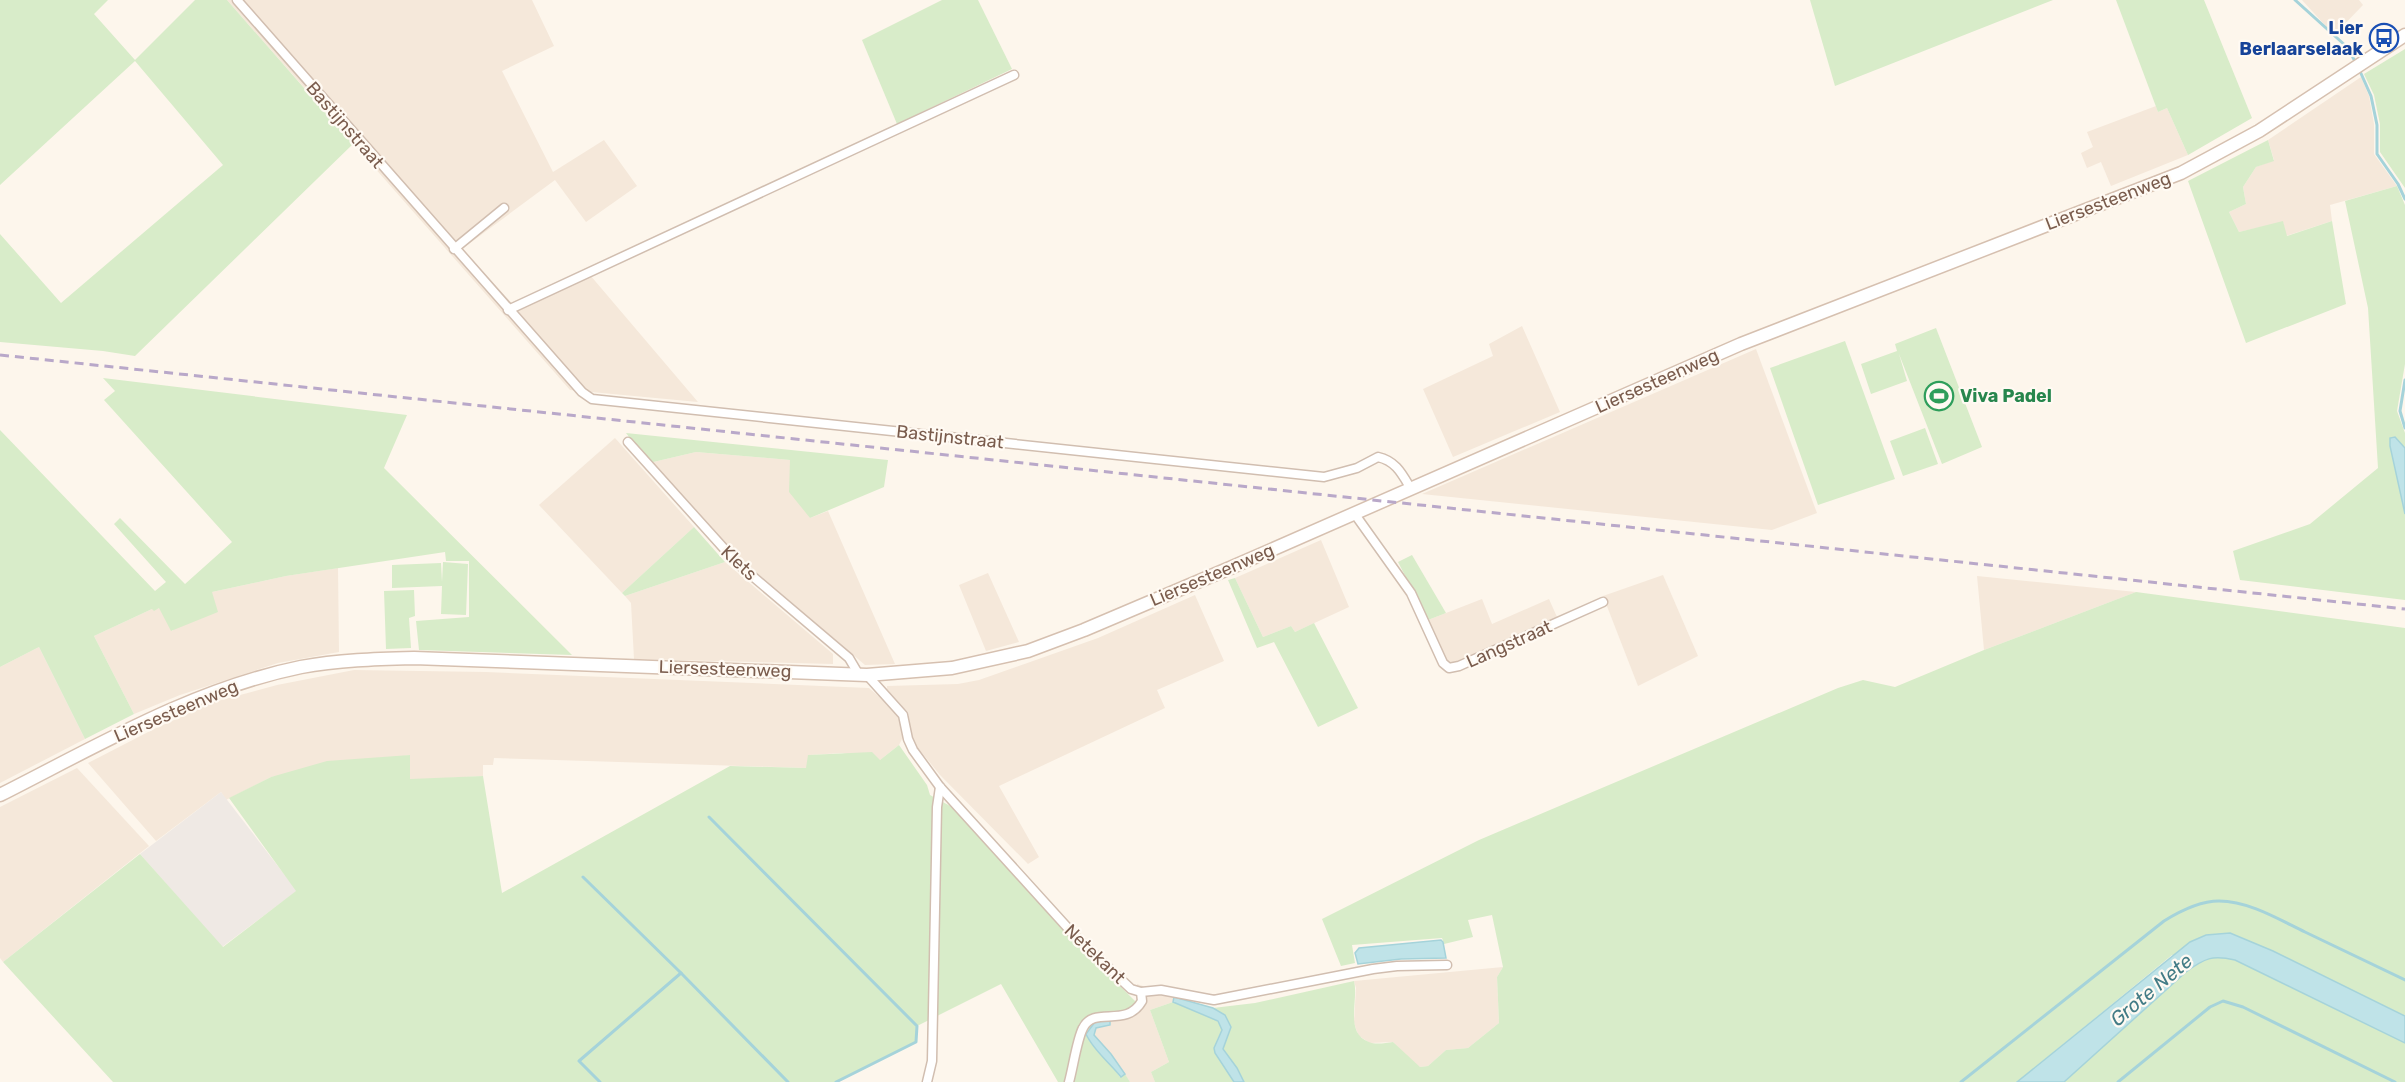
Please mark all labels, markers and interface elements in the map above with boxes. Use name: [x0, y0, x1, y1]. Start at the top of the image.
place label: Lier Berlaarselaak: [2239, 17, 2363, 60]
bus stop icon: Lier Berlaarselaak: [2368, 22, 2400, 54]
street label: Bastijnstraat: [301, 77, 389, 173]
street label: Liersesteenweg: [2042, 167, 2174, 235]
street label: Liersesteenweg: [1592, 344, 1722, 418]
sports icon: Viva Padel: [1923, 380, 1955, 412]
place label: Viva Padel: [1960, 385, 2052, 407]
street label: Bastijnstraat: [895, 420, 1005, 454]
street label: Liersesteenweg: [1147, 539, 1277, 611]
street label: Klets: [716, 541, 762, 585]
street label: Langstraat: [1463, 615, 1555, 673]
street label: Liersesteenweg: [658, 656, 792, 682]
street label: Liersesteenweg: [111, 675, 241, 747]
street label: Netekant: [1060, 920, 1130, 988]
water label: Grote Nete: [2105, 949, 2197, 1031]

